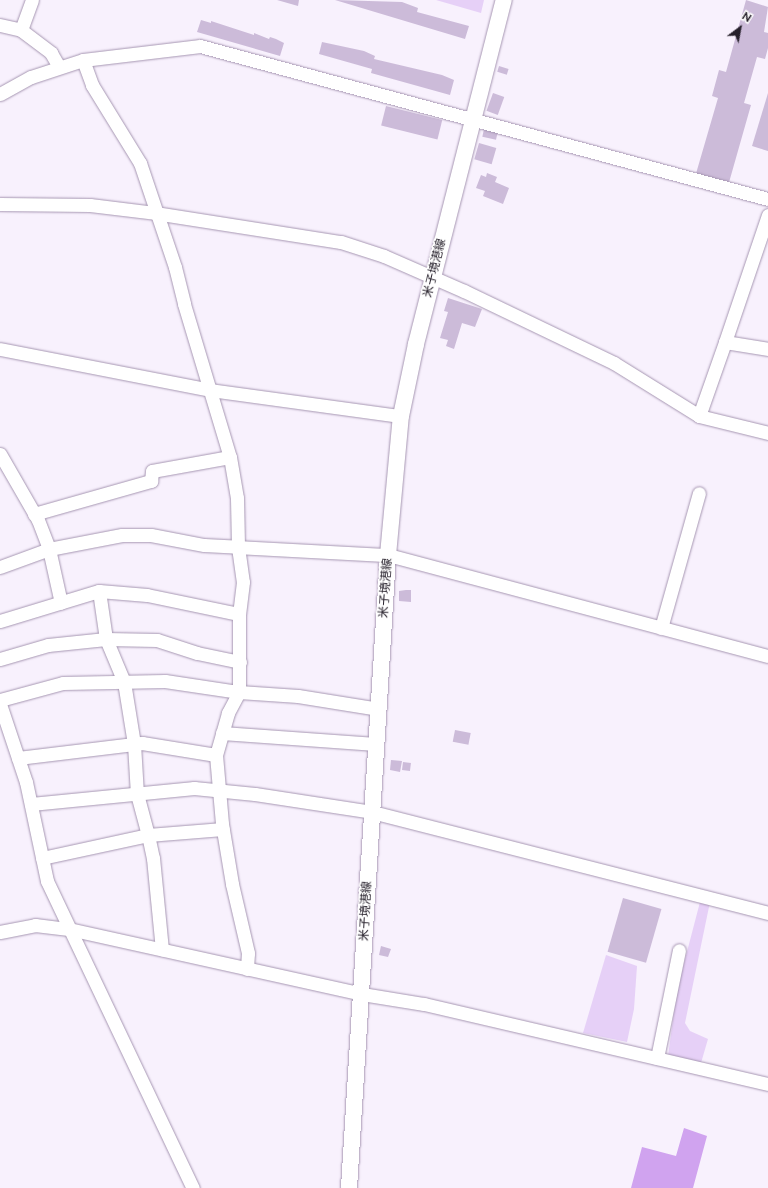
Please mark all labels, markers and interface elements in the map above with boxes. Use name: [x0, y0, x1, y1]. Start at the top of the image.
north arrow: [720, 8, 760, 48]
text: N: [740, 10, 754, 25]
street label: 米子境港線: [421, 237, 449, 299]
street label: 米子境港線: [377, 558, 395, 618]
street label: 米子境港線: [357, 881, 375, 941]

